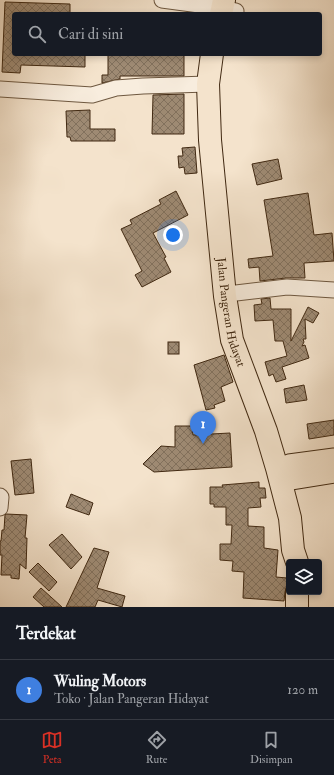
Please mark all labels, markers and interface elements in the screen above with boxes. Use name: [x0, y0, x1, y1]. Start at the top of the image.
search box: [12, 12, 322, 56]
icon: search: [26, 23, 48, 45]
text: Cari di sini: [58, 25, 123, 44]
your location: [163, 225, 183, 245]
street label: Jalan Pangeran Hidayat: [214, 256, 249, 369]
pin: 1: [190, 411, 216, 444]
map controls: [286, 559, 322, 595]
button: layers: [286, 559, 322, 595]
text: Terdekat: [16, 623, 76, 644]
text: Wuling Motors: [54, 672, 146, 691]
text: 1: [27, 682, 31, 698]
text: 120 m: [287, 682, 318, 698]
text: Toko · Jalan Pangeran Hidayat: [54, 691, 209, 707]
tab: Peta: [41, 729, 63, 766]
tab: Rute: [146, 729, 168, 766]
tab: Disimpan: [250, 729, 293, 766]

